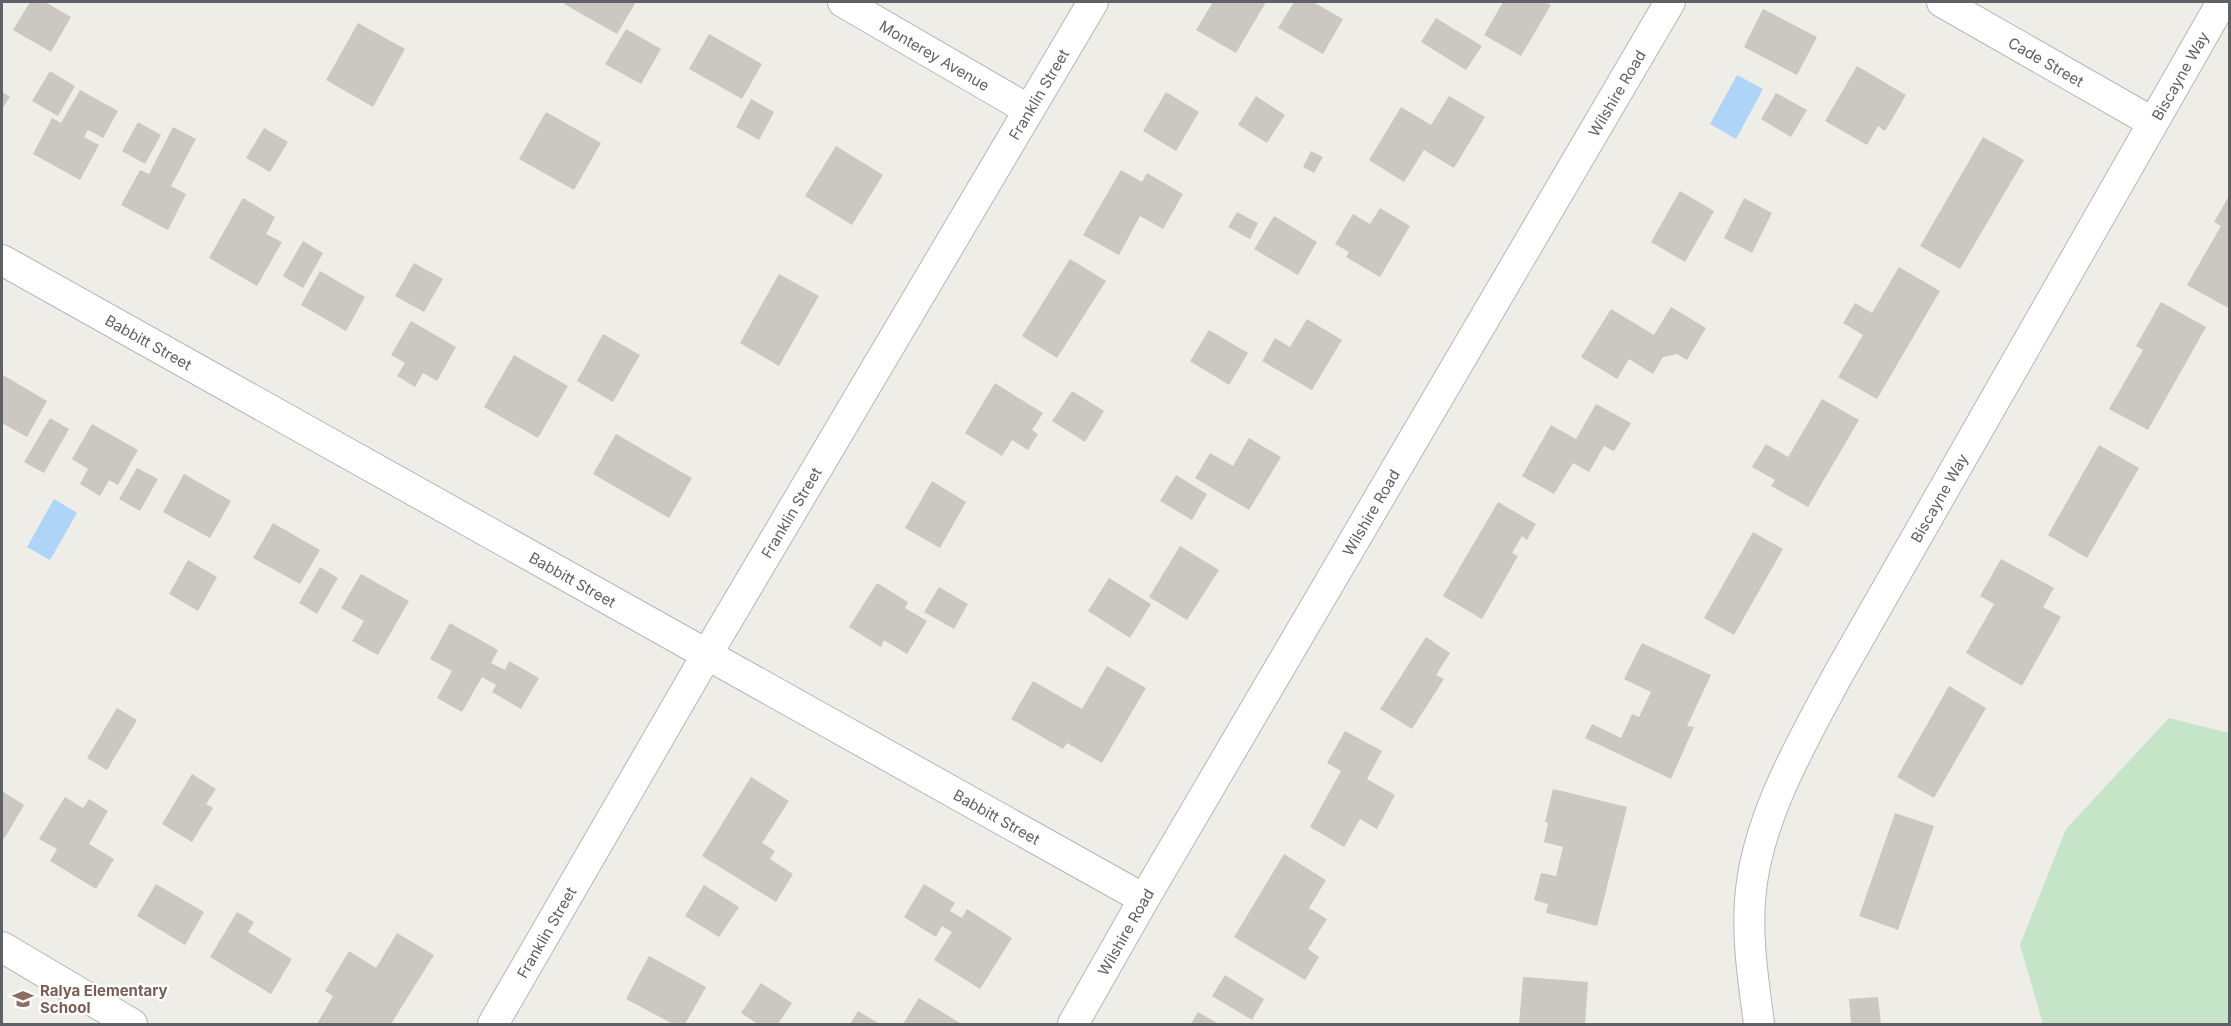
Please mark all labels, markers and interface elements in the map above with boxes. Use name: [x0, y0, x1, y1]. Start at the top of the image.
street label: Monterey Avenue: [876, 16, 993, 95]
street label: Biscayne Way: [2147, 27, 2213, 124]
street label: Cade Street: [2005, 32, 2087, 91]
street label: Franklin Street: [1004, 45, 1073, 143]
street label: Wilshire Road: [1584, 46, 1649, 140]
street label: Babbitt Street: [102, 310, 195, 374]
street label: Biscayne Way: [1906, 449, 1972, 546]
street label: Franklin Street: [757, 463, 825, 561]
street label: Wilshire Road: [1338, 466, 1403, 559]
street label: Babbitt Street: [526, 548, 619, 611]
street label: Babbitt Street: [950, 785, 1044, 849]
street label: Franklin Street: [512, 883, 580, 981]
street label: Wilshire Road: [1093, 885, 1158, 979]
place label: Ralya Elementary School: [40, 981, 168, 1017]
school or university icon: Ralya Elementary School: [11, 987, 35, 1011]

